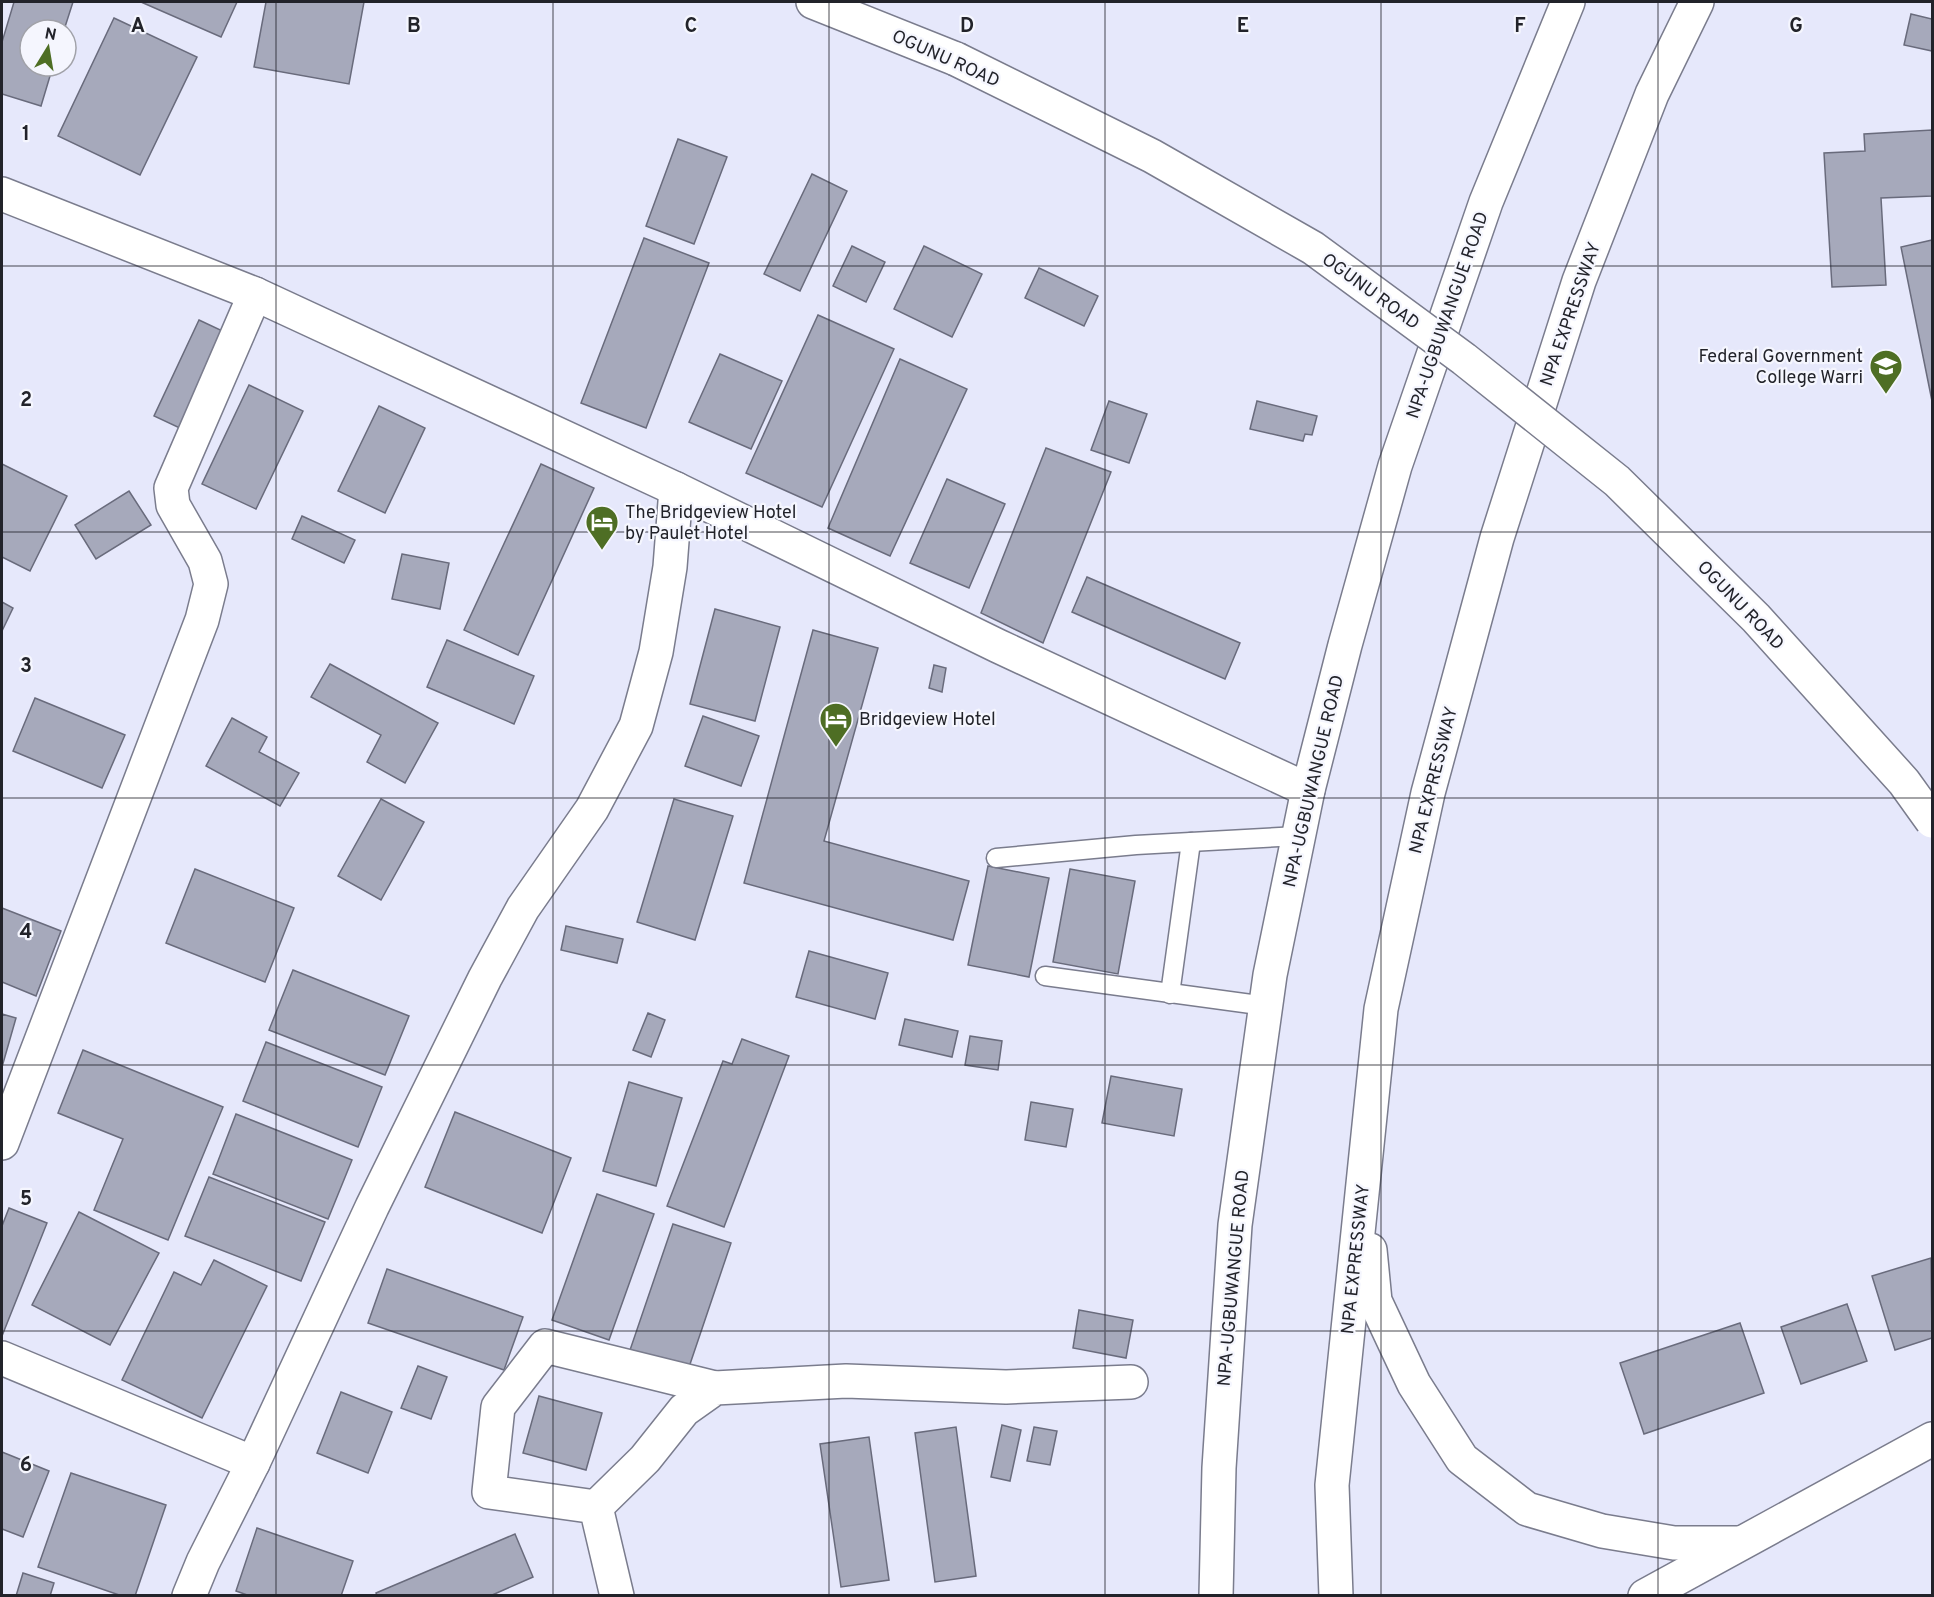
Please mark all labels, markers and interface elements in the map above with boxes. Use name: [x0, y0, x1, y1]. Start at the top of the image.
text: A: [131, 14, 145, 40]
text: B: [407, 14, 421, 40]
text: C: [685, 14, 697, 40]
text: E: [1237, 14, 1249, 40]
text: F: [1514, 14, 1526, 40]
text: G: [1789, 14, 1803, 40]
north arrow: [18, 18, 78, 78]
text: N: [43, 24, 58, 46]
street label: OGUNU ROAD: [889, 25, 1003, 91]
text: 1: [22, 122, 30, 148]
street label: NPA-UGBUWANGUE ROAD: [1402, 209, 1495, 422]
street label: NPA EXPRESSWAY: [1536, 239, 1607, 390]
street label: OGUNU ROAD: [1317, 249, 1424, 336]
place label: Federal Government College Warri: [1699, 346, 1863, 390]
school or university icon: Federal Government College Warri: [1868, 348, 1904, 395]
text: 2: [20, 388, 32, 414]
place label: The Bridgeview Hotel by Paulet Hotel: [625, 502, 797, 546]
hotel icon: The Bridgeview Hotel by Paulet Hotel: [584, 504, 620, 551]
street label: OGUNU ROAD: [1691, 556, 1788, 656]
text: 3: [20, 654, 32, 680]
street label: NPA-UGBUWANGUE ROAD: [1279, 673, 1350, 890]
hotel icon: Bridgeview Hotel: [818, 701, 854, 748]
street label: NPA EXPRESSWAY: [1405, 704, 1464, 856]
place label: Bridgeview Hotel: [859, 709, 996, 732]
text: 4: [20, 920, 32, 946]
street label: NPA-UGBUWANGUE ROAD: [1214, 1169, 1255, 1387]
street label: NPA EXPRESSWAY: [1337, 1183, 1376, 1335]
text: 5: [20, 1187, 32, 1213]
text: 6: [20, 1453, 32, 1479]

